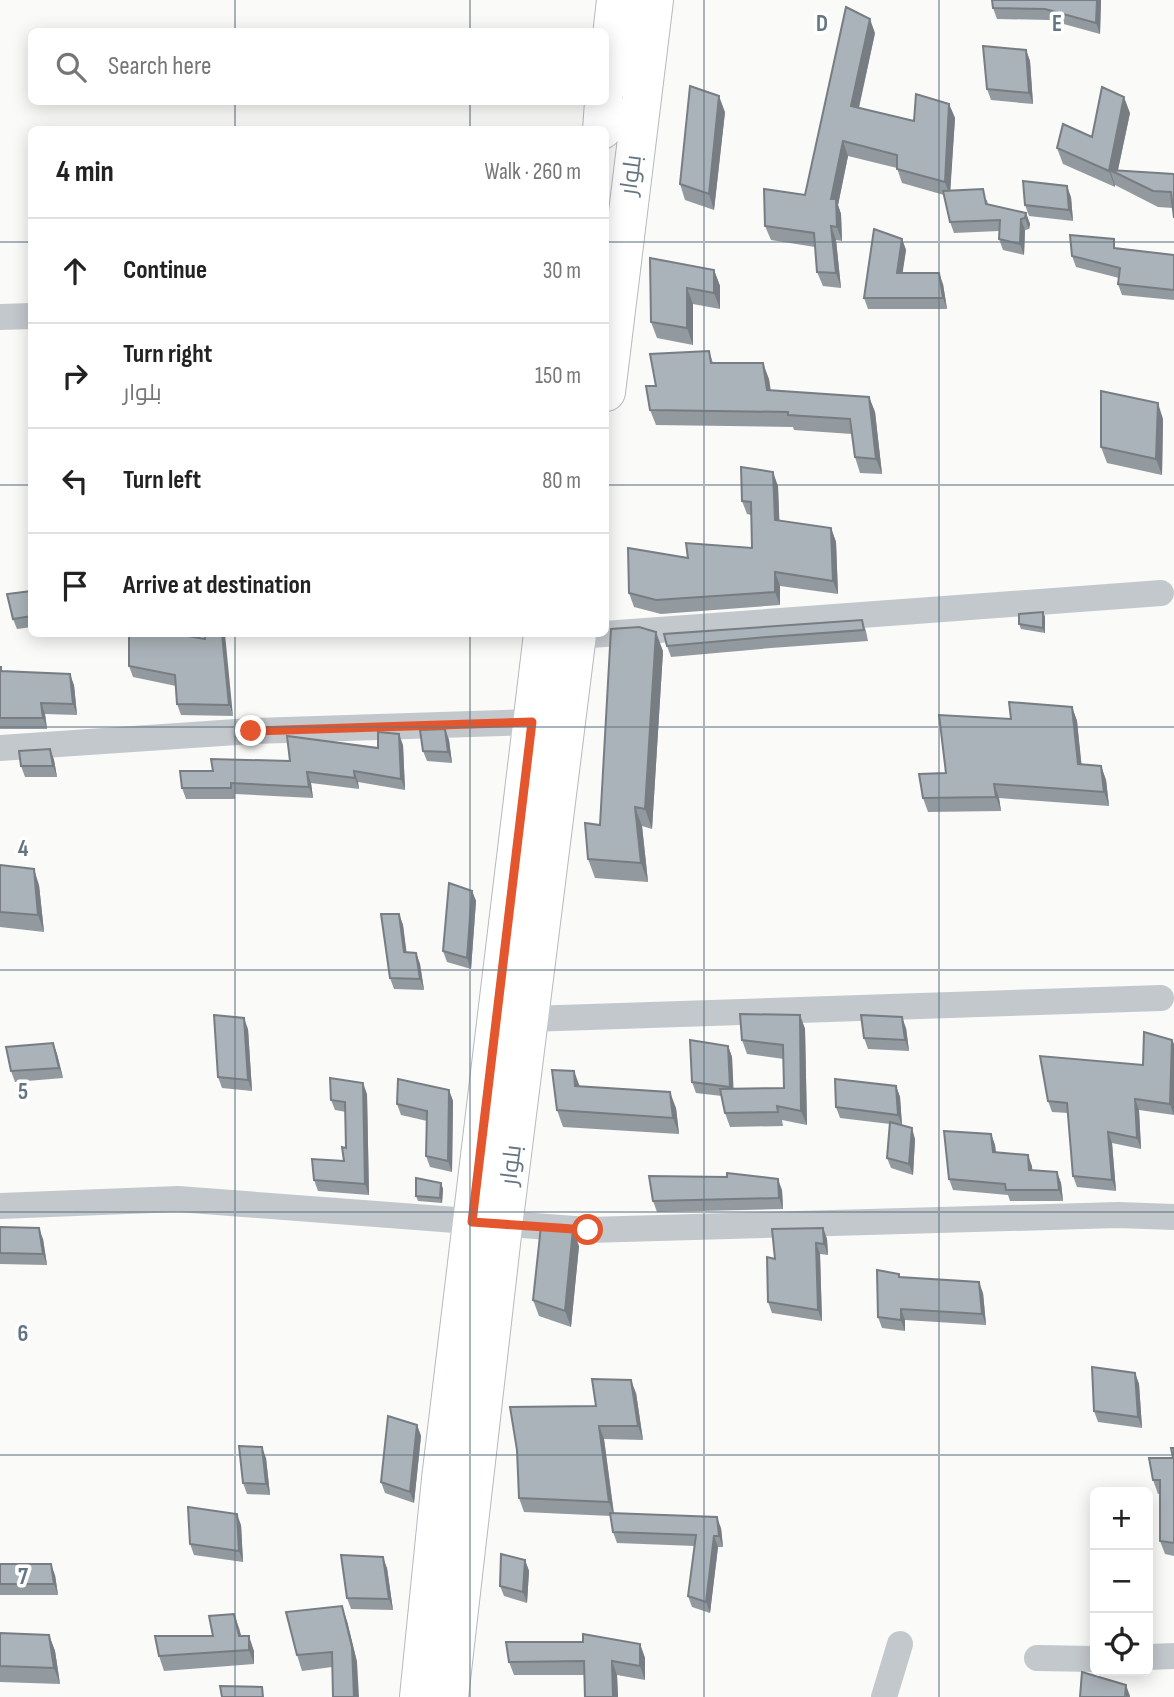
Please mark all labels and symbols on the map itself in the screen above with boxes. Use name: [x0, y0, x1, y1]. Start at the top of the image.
text: D: [816, 10, 828, 38]
text: E: [1052, 10, 1062, 38]
street label: بلوار: [614, 153, 648, 199]
route end: [235, 715, 266, 746]
text: 4: [18, 835, 29, 863]
text: 5: [18, 1078, 28, 1106]
street label: بلوار: [494, 1143, 528, 1189]
route start: [572, 1214, 603, 1245]
text: 6: [18, 1320, 28, 1348]
text: 7: [18, 1563, 28, 1591]

